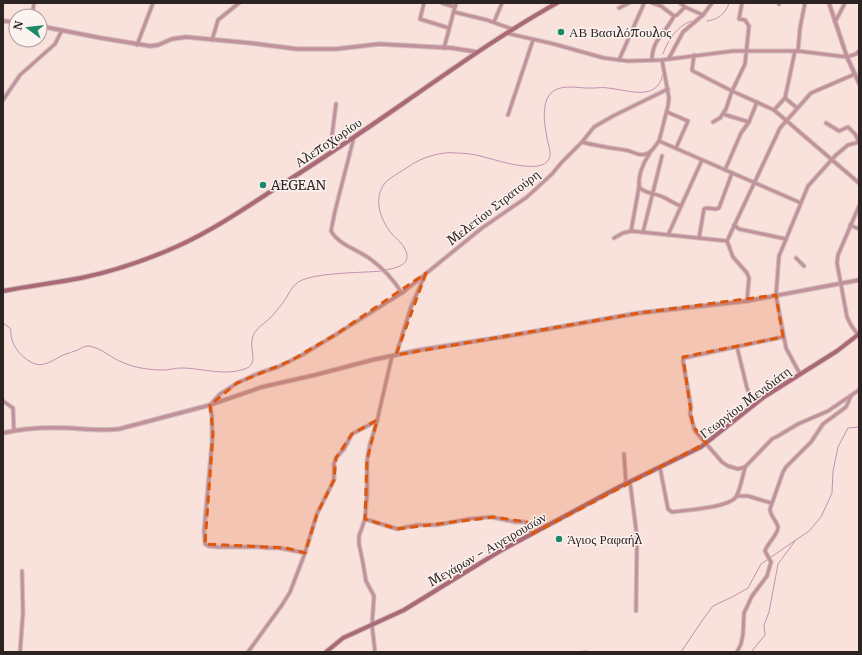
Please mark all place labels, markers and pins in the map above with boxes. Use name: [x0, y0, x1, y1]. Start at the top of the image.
place label: ΑΒ Βασιλόπουλος: [569, 24, 672, 41]
marker: ΑΒ Βασιλόπουλος: [556, 27, 566, 37]
place label: AEGEAN: [270, 177, 326, 194]
marker: AEGEAN: [258, 180, 268, 190]
place label: Άγιος Ραφαήλ: [567, 531, 643, 548]
marker: Άγιος Ραφαήλ: [554, 534, 564, 544]

